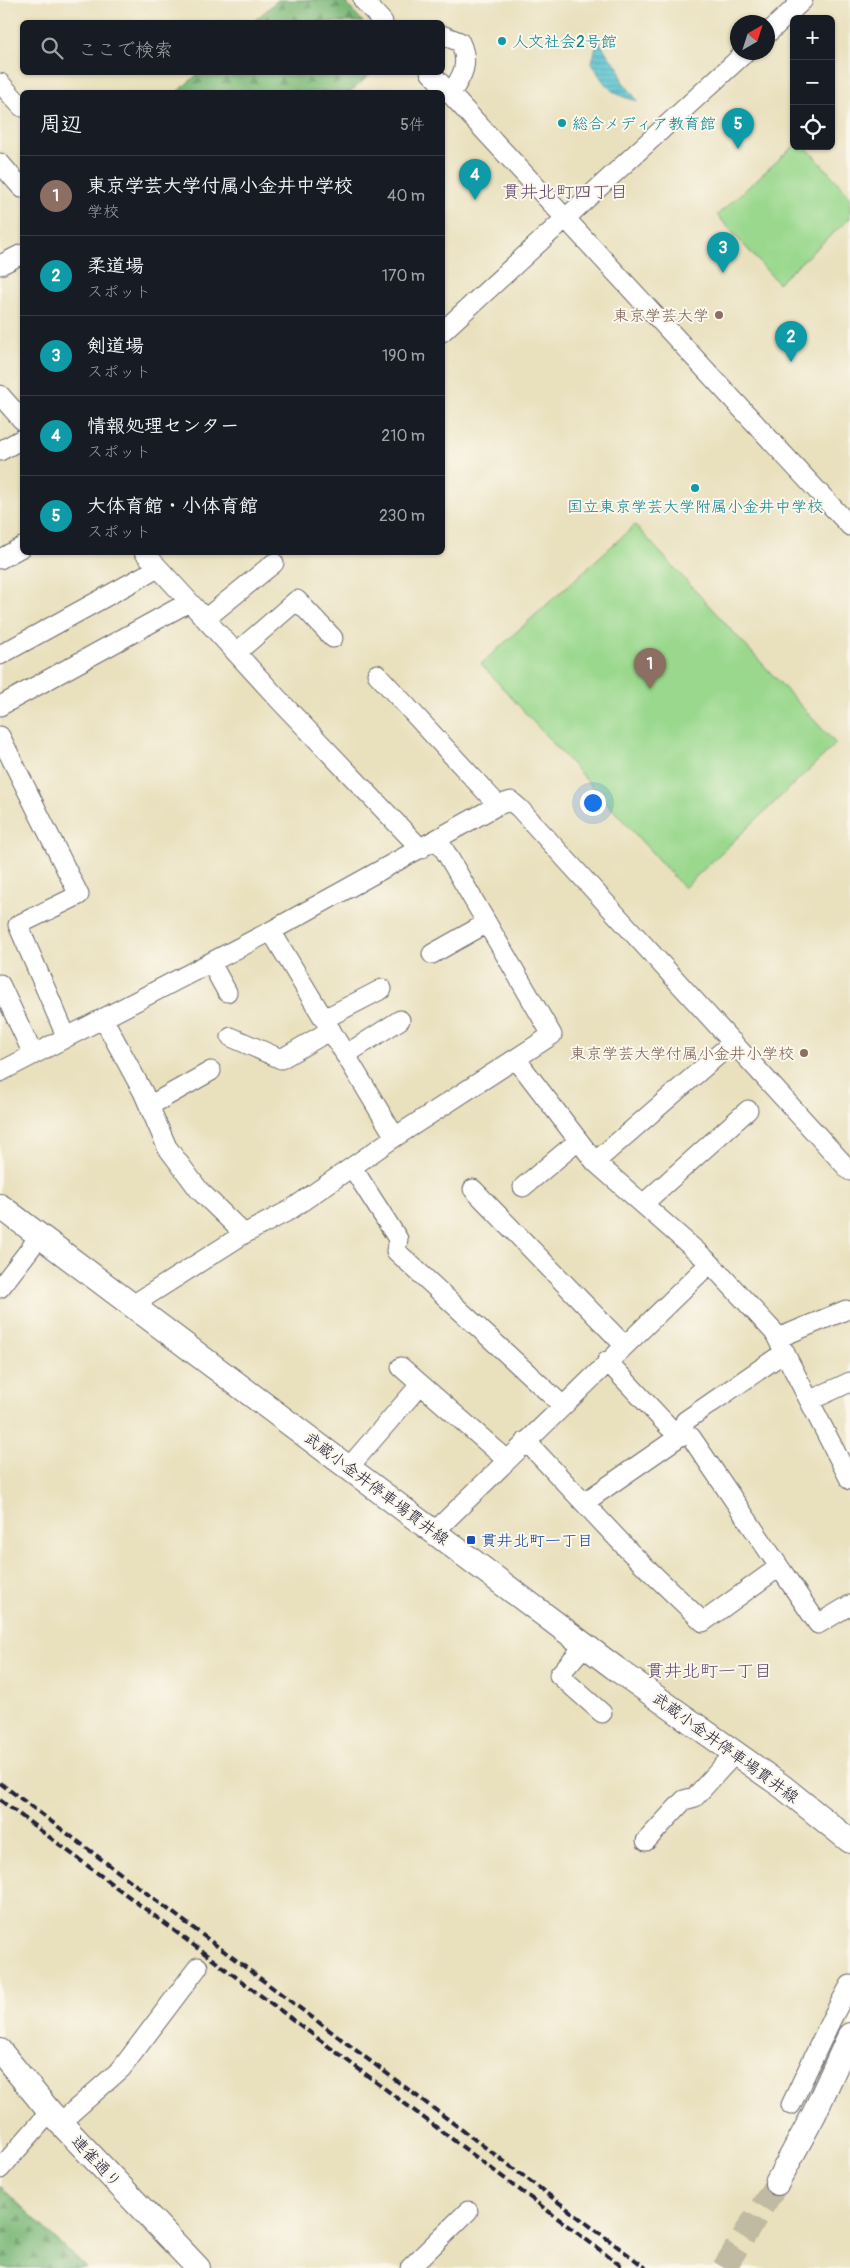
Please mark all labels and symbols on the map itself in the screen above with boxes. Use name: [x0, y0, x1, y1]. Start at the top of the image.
north arrow: [730, 15, 775, 60]
place label: 人文社会2号館: [512, 32, 617, 52]
marker: 人文社会2号館: [496, 35, 508, 47]
pin: 5: [722, 108, 754, 149]
place label: 総合メディア教育館: [572, 114, 716, 134]
marker: 総合メディア教育館: [556, 117, 568, 129]
pin: 4: [459, 159, 491, 200]
district label: 貫井北町四丁目: [502, 181, 628, 204]
pin: 3: [707, 232, 739, 273]
place label: 東京学芸大学: [613, 306, 709, 326]
marker: 東京学芸大学: [713, 309, 725, 321]
pin: 2: [775, 321, 807, 362]
marker: 国立東京学芸大学附属小金井中学校: [689, 482, 701, 494]
place label: 国立東京学芸大学附属小金井中学校: [567, 497, 823, 517]
pin: 1: [634, 648, 666, 689]
your location: [580, 790, 606, 816]
place label: 東京学芸大学付属小金井小学校: [570, 1044, 794, 1064]
marker: 東京学芸大学付属小金井小学校: [798, 1047, 810, 1059]
street label: 武蔵小金井停車場貫井線: [300, 1428, 453, 1550]
place label: 貫井北町一丁目: [481, 1531, 593, 1551]
marker: 貫井北町一丁目: [465, 1534, 477, 1546]
district label: 貫井北町一丁目: [646, 1660, 772, 1683]
street label: 武蔵小金井停車場貫井線: [648, 1688, 802, 1808]
street label: 連雀通り: [67, 2131, 125, 2192]

